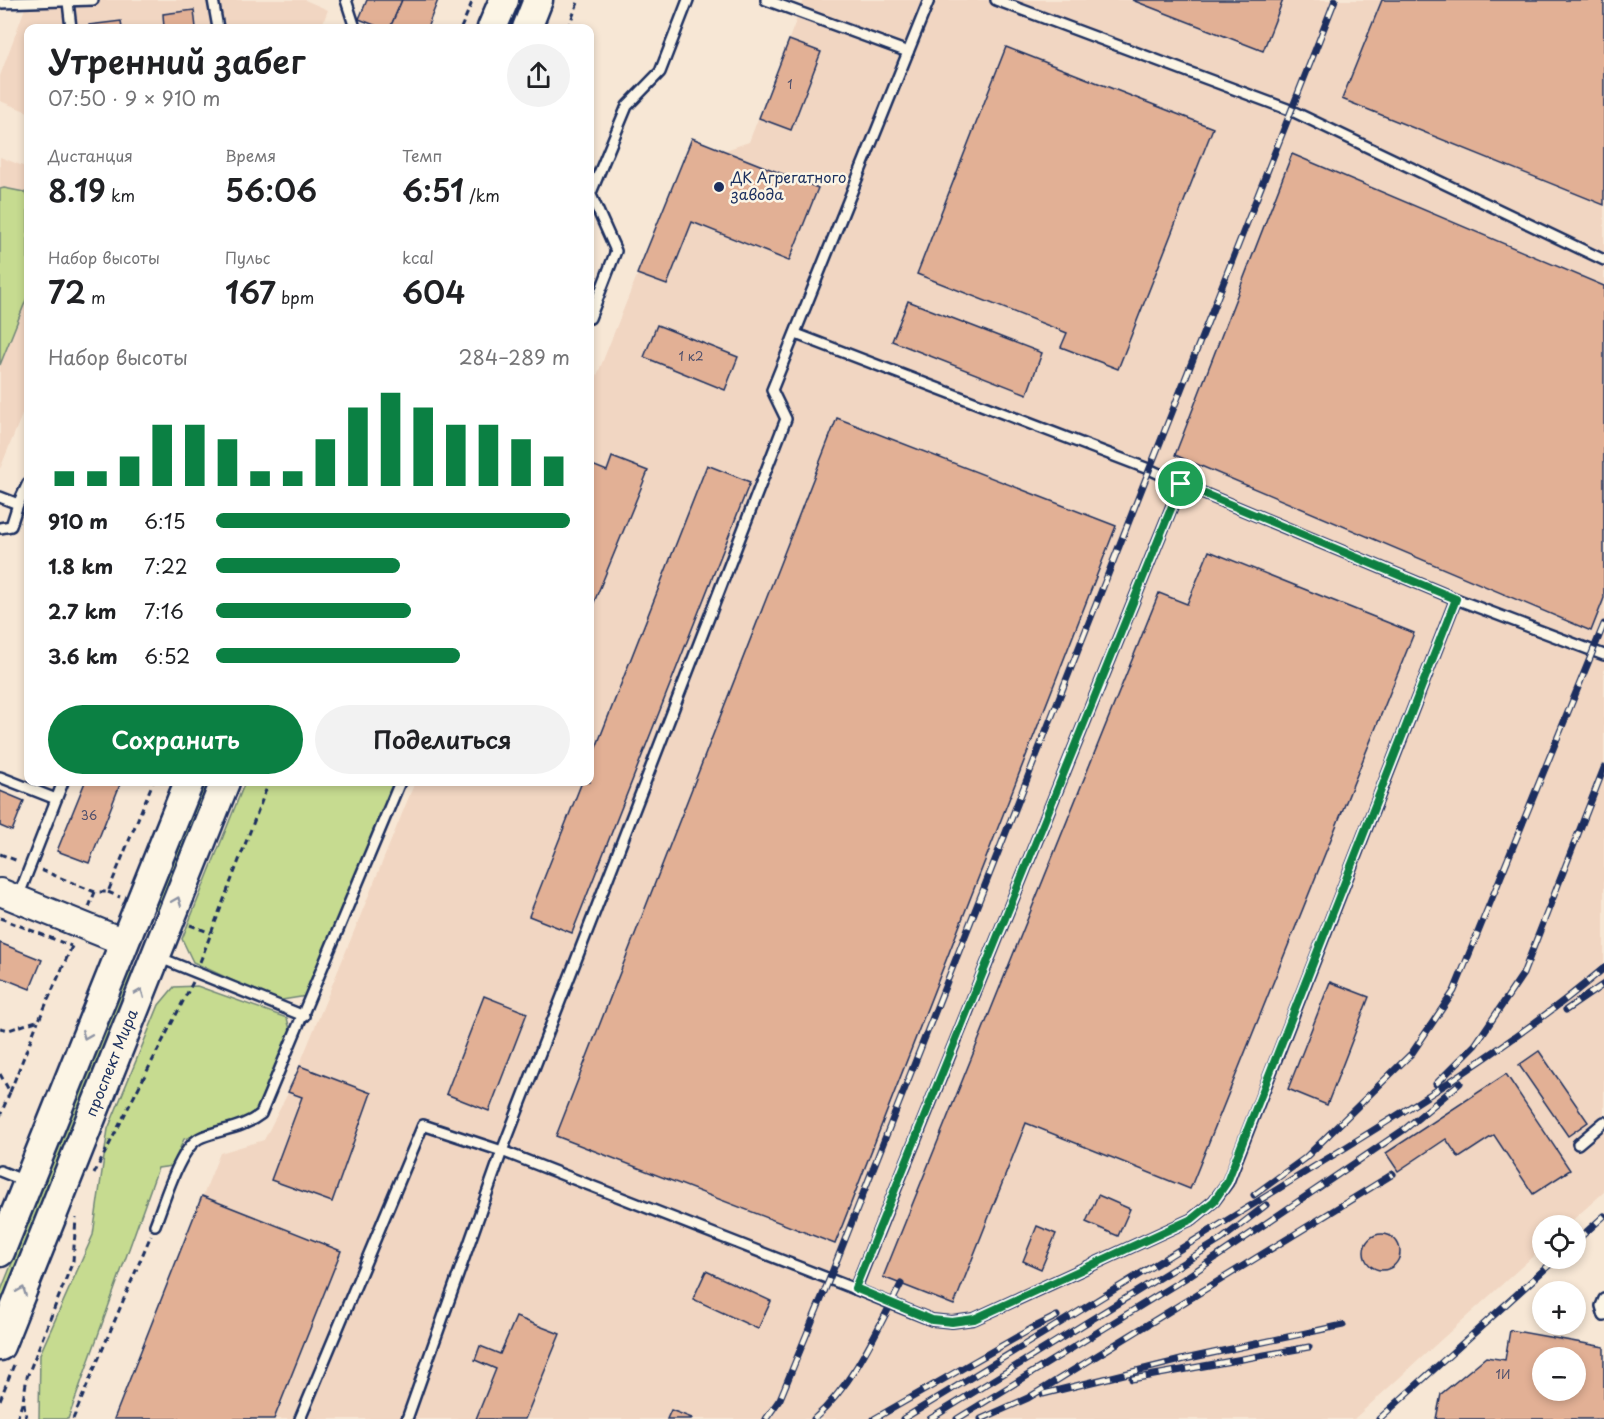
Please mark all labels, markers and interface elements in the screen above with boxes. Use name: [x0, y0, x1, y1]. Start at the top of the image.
text: Утренний забег: [48, 35, 305, 85]
button: share: [507, 44, 570, 107]
house number: 1: [787, 75, 793, 93]
text: 07:50 · 9 × 910 m: [48, 83, 220, 113]
text: Дистанция: [48, 143, 133, 167]
text: Время: [225, 143, 276, 167]
text: Темп: [402, 143, 442, 167]
place label: ДК Агрегатного завода: [730, 165, 847, 205]
text: 8.19: [48, 167, 106, 212]
text: 56:06: [225, 167, 317, 212]
text: 6:51: [402, 167, 464, 212]
marker: ДК Агрегатного завода: [712, 180, 726, 194]
text: km: [106, 183, 135, 207]
text: /km: [464, 183, 500, 207]
text: Набор высоты: [48, 245, 160, 269]
text: Пульс: [225, 245, 270, 269]
text: kcal: [402, 245, 434, 269]
text: 72: [48, 269, 86, 314]
text: 167: [225, 269, 276, 314]
text: 604: [402, 269, 465, 314]
text: m: [86, 285, 106, 309]
text: bpm: [276, 285, 314, 309]
text: Набор высоты: [48, 342, 188, 372]
text: 284–289 m: [458, 342, 570, 372]
house number: 1 к2: [679, 347, 703, 365]
pin: [1155, 458, 1206, 509]
icon: arrive: [1164, 467, 1197, 500]
text: 910 m: [48, 506, 108, 536]
text: 6:15: [144, 506, 186, 536]
text: 1.8 km: [48, 551, 113, 581]
text: 7:22: [144, 551, 188, 581]
text: 2.7 km: [48, 596, 116, 626]
text: 7:16: [144, 596, 184, 626]
text: 3.6 km: [48, 641, 118, 671]
text: 6:52: [144, 641, 190, 671]
button: Сохранить: [48, 705, 303, 774]
button: Поделиться: [315, 705, 570, 774]
house number: 36: [81, 806, 97, 824]
one-way arrow: [170, 896, 182, 907]
one-way arrow: [133, 988, 145, 999]
street label: проспект Мира: [79, 1005, 143, 1120]
one-way arrow: [81, 1029, 93, 1040]
map controls: [1532, 1215, 1586, 1401]
button: locate: [1532, 1215, 1586, 1269]
button: +: [1532, 1281, 1586, 1335]
one-way arrow: [14, 1287, 27, 1297]
button: −: [1532, 1347, 1586, 1401]
house number: 1И: [1496, 1365, 1510, 1383]

